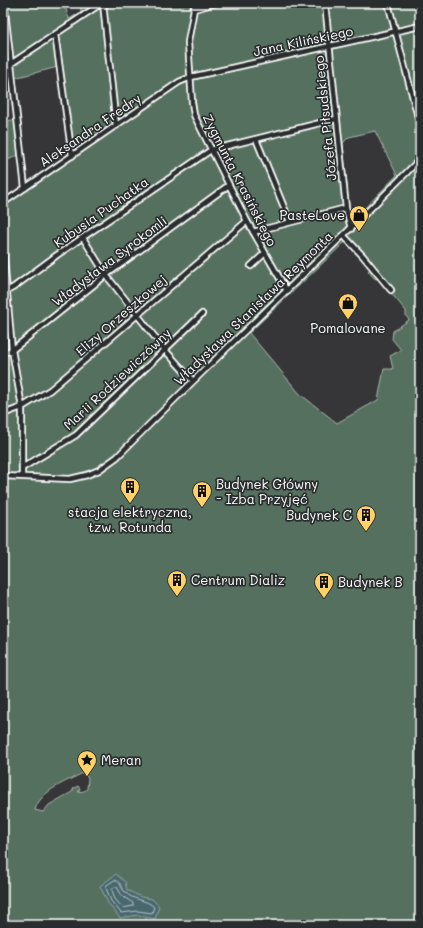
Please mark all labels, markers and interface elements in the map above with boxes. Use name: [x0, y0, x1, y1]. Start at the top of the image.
street label: Jana Kilińskiego: [251, 22, 355, 59]
street label: Józefa Piłsudskiego: [309, 54, 340, 181]
street label: Aleksandra Fredry: [36, 89, 144, 170]
street label: Zygmunta Krasińskiego: [200, 111, 281, 249]
street label: Kubusia Puchatka: [50, 173, 151, 251]
shop icon: PasteLove: [348, 204, 370, 232]
place label: PasteLove: [279, 206, 345, 223]
street label: Władysława Syrokomli: [48, 212, 170, 310]
street label: Władysława Stanisława Reymonta: [169, 227, 336, 388]
street label: Elizy Orzeszkowej: [71, 270, 170, 359]
shop icon: Pomalovane: [337, 292, 359, 320]
place label: Pomalovane: [310, 319, 386, 336]
street label: Marii Rodziewiczówny: [59, 324, 174, 433]
place label: Budynek Główny - Izba Przyjęć: [216, 475, 318, 507]
building icon: stacja elektryczna, tzw. Rotunda: [119, 476, 141, 504]
building icon: Budynek Główny - Izba Przyjęć: [191, 480, 213, 508]
place label: stacja elektryczna, tzw. Rotunda: [68, 503, 192, 535]
building icon: Budynek C: [355, 504, 377, 532]
place label: Budynek C: [286, 506, 352, 523]
building icon: Centrum Dializ: [166, 569, 188, 597]
place label: Centrum Dializ: [191, 571, 285, 588]
building icon: Budynek B: [313, 571, 335, 599]
place label: Budynek B: [338, 573, 403, 590]
place icon: Meran: [76, 749, 98, 777]
place label: Meran: [101, 751, 141, 768]

